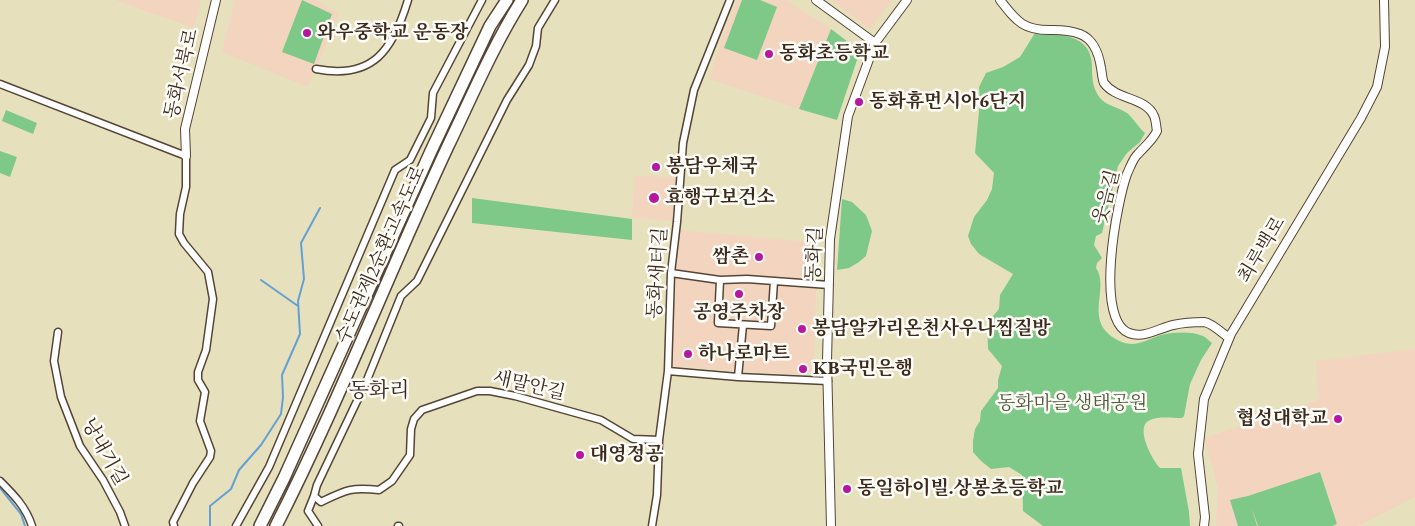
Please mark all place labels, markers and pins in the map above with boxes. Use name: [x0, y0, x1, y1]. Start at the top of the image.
place label: 와우중학교 운동장: [317, 22, 468, 44]
marker: 와우중학교 운동장: [301, 27, 313, 39]
place label: 동화초등학교: [779, 43, 889, 65]
marker: 동화초등학교: [763, 48, 775, 60]
place label: 동화휴먼시아6단지: [869, 91, 1026, 113]
marker: 동화휴먼시아6단지: [853, 96, 865, 108]
place label: 봉담우체국: [666, 156, 758, 178]
marker: 봉담우체국: [650, 161, 662, 173]
place label: 효행구보건소: [665, 187, 775, 209]
marker: 효행구보건소: [647, 191, 661, 205]
place label: 쌈촌: [712, 246, 749, 268]
marker: 쌈촌: [753, 251, 765, 263]
marker: 공영주차장: [733, 288, 745, 300]
place label: 공영주차장: [693, 302, 785, 324]
place label: 봉담알카리온천사우나찜질방: [812, 318, 1051, 340]
marker: 봉담알카리온천사우나찜질방: [796, 323, 808, 335]
place label: 하나로마트: [698, 343, 790, 365]
marker: 하나로마트: [682, 348, 694, 360]
place label: KB국민은행: [813, 358, 913, 380]
marker: KB국민은행: [797, 363, 809, 375]
place label: 협성대학교: [1236, 408, 1328, 430]
marker: 협성대학교: [1332, 413, 1344, 425]
place label: 대영정공: [590, 444, 663, 466]
marker: 대영정공: [574, 449, 586, 461]
place label: 동일하이빌.상봉초등학교: [857, 478, 1064, 500]
marker: 동일하이빌.상봉초등학교: [841, 483, 853, 495]

